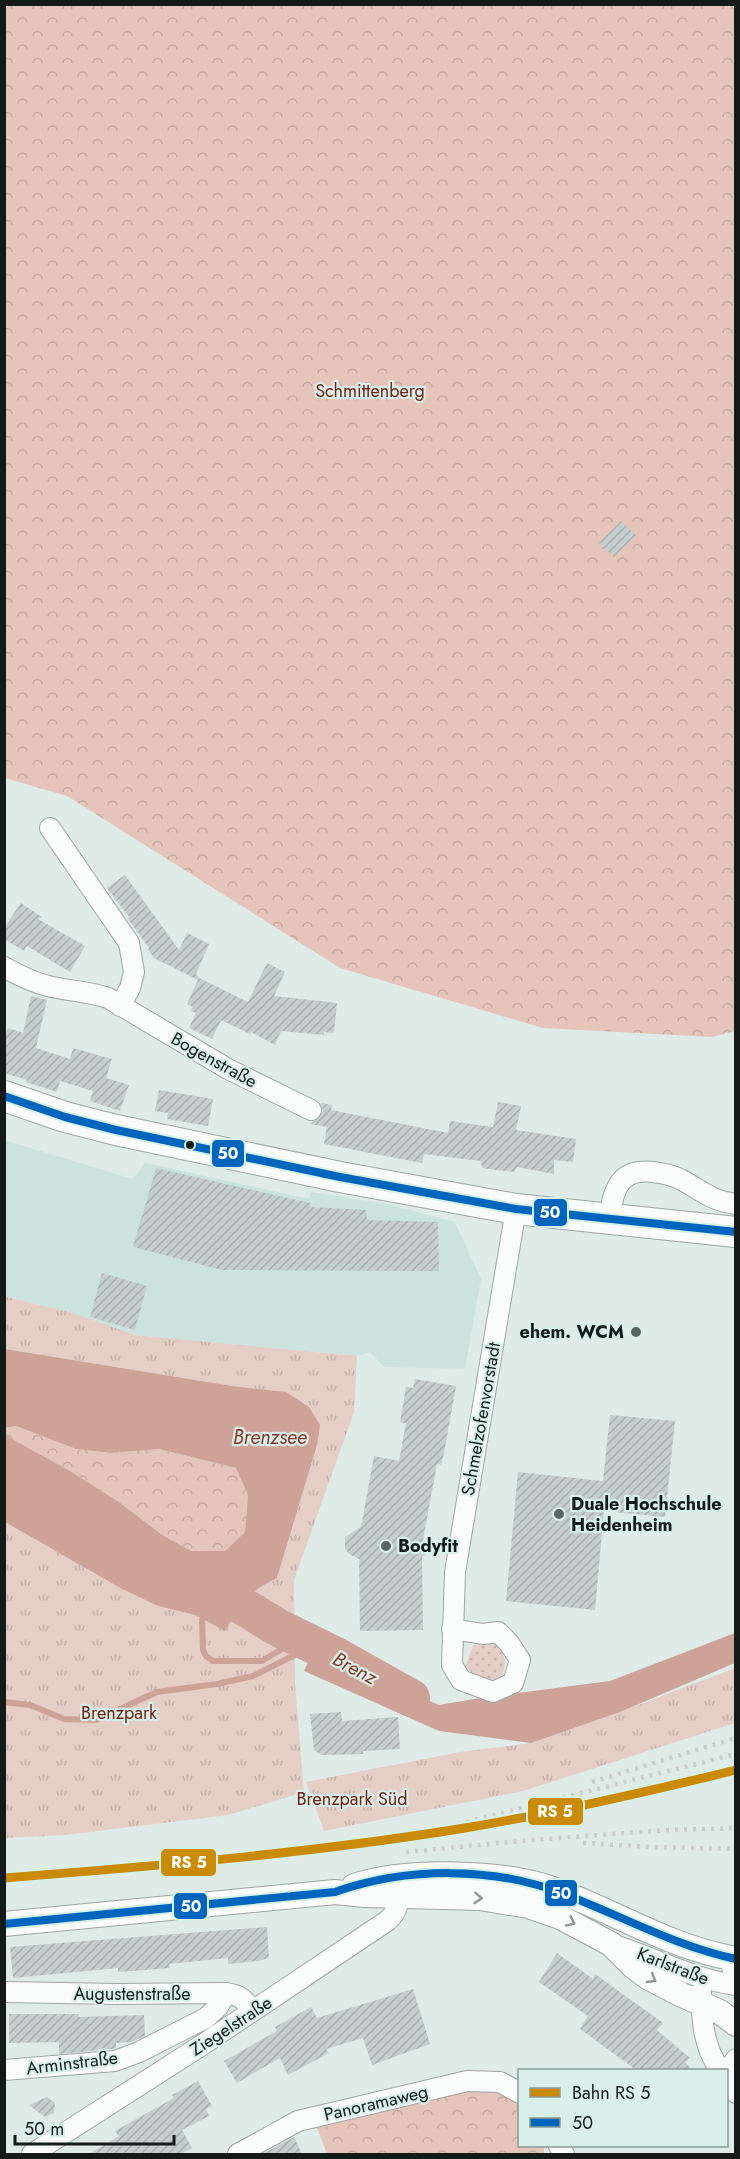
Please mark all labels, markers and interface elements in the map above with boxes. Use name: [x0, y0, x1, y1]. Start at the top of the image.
park label: Schmittenberg: [315, 378, 425, 404]
street label: Bogenstraße: [166, 1026, 262, 1094]
unlabelled marker: [184, 1139, 196, 1151]
line badge: 50: [211, 1139, 245, 1168]
text: 50: [218, 1142, 238, 1165]
line badge: 50: [533, 1198, 568, 1227]
text: 50: [540, 1201, 560, 1224]
place label: ehem. WCM: [520, 1319, 624, 1345]
marker: ehem. WCM: [629, 1325, 643, 1339]
street label: Schmelzofenvorstadt: [455, 1340, 507, 1498]
water label: Brenzsee: [233, 1423, 307, 1452]
place label: Duale Hochschule Heidenheim: [571, 1491, 722, 1538]
marker: Duale Hochschule Heidenheim: [552, 1507, 566, 1521]
place label: Bodyfit: [398, 1533, 458, 1559]
marker: Bodyfit: [379, 1539, 393, 1553]
water label: Brenz: [328, 1645, 383, 1693]
park label: Brenzpark: [81, 1700, 157, 1726]
park label: Brenzpark Süd: [297, 1786, 407, 1812]
line badge: RS 5: [527, 1797, 584, 1826]
text: RS 5: [537, 1800, 573, 1823]
line badge: RS 5: [160, 1848, 217, 1877]
text: RS 5: [171, 1851, 207, 1874]
line badge: 50: [544, 1879, 578, 1907]
text: 50: [551, 1882, 571, 1905]
one-way arrow: [474, 1891, 483, 1904]
line badge: 50: [173, 1892, 208, 1920]
text: 50: [181, 1895, 201, 1918]
one-way arrow: [564, 1915, 575, 1927]
street label: Karlstraße: [633, 1940, 713, 1992]
one-way arrow: [646, 1972, 656, 1984]
street label: Augustenstraße: [74, 1981, 190, 2007]
street label: Ziegelstraße: [185, 1990, 277, 2062]
street label: Arminstraße: [25, 2044, 119, 2082]
legend: [518, 2069, 728, 2147]
street label: Panoramaweg: [321, 2078, 431, 2128]
text: Bahn RS 5: [572, 2080, 651, 2106]
scale bar: [15, 2108, 174, 2146]
text: 50: [572, 2110, 593, 2136]
text: 50 m: [24, 2116, 64, 2142]

